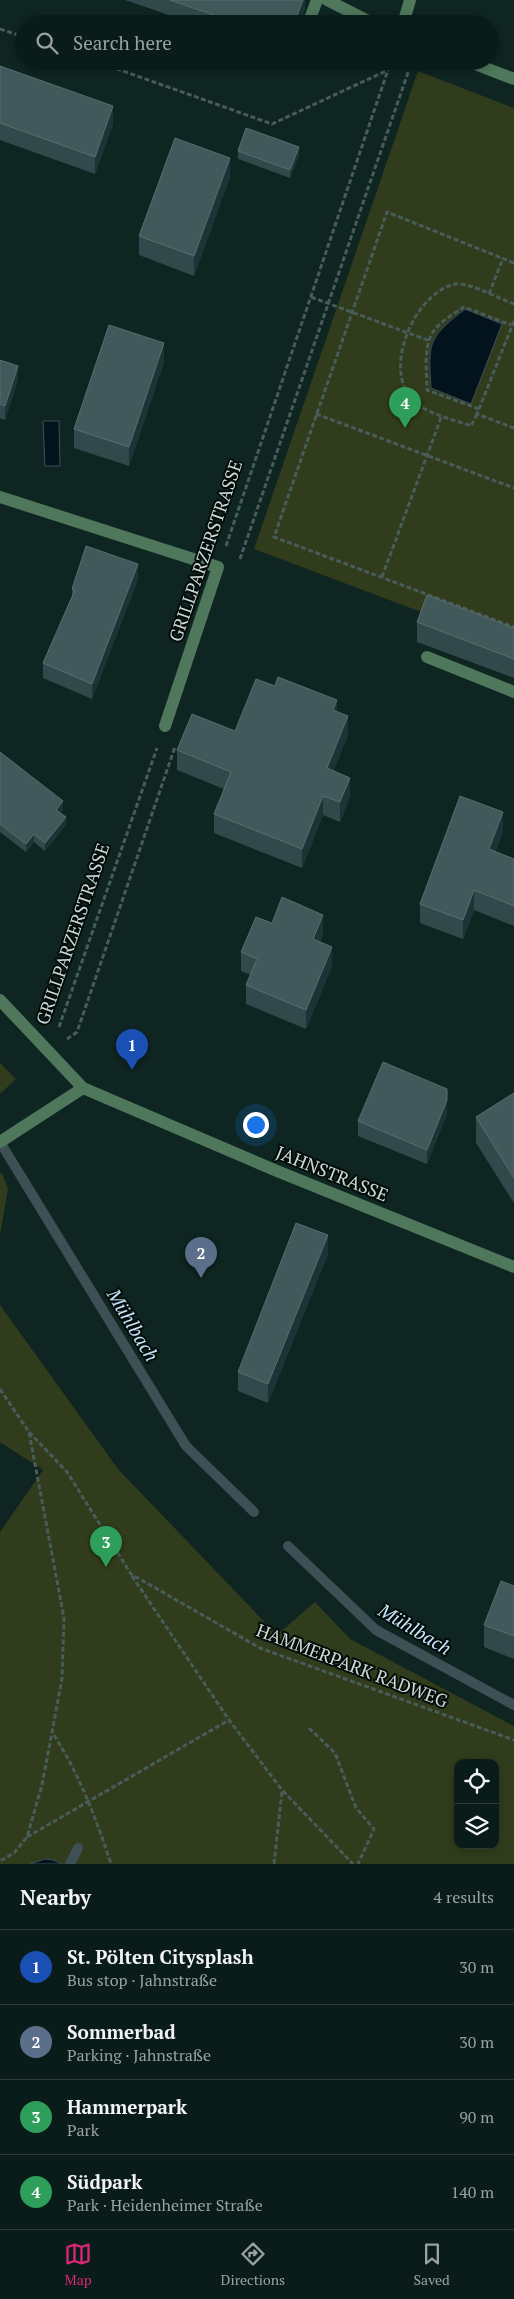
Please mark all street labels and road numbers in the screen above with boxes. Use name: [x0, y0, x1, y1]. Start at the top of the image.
street label: GRILLPARZERSTRASSE: [163, 457, 247, 645]
street label: GRILLPARZERSTRASSE: [30, 840, 114, 1028]
street label: JAHNSTRASSE: [273, 1140, 392, 1206]
street label: HAMMERPARK RADWEG: [253, 1617, 452, 1713]

